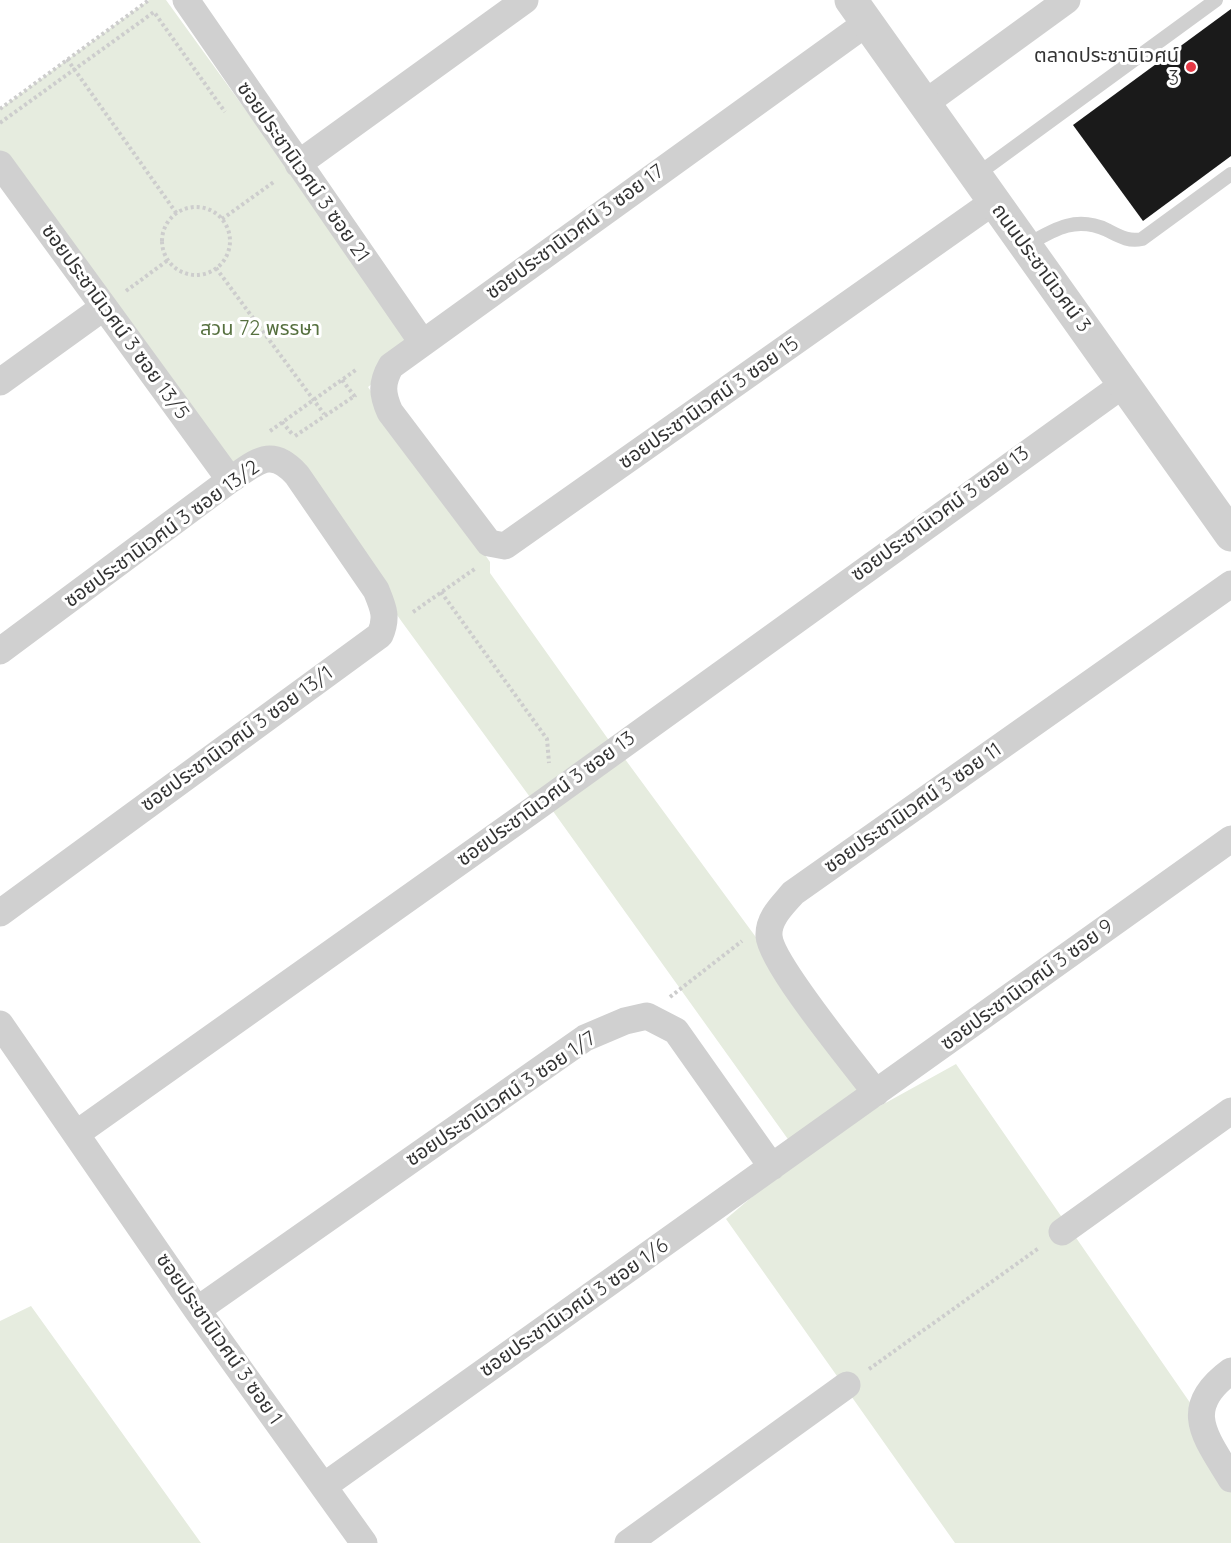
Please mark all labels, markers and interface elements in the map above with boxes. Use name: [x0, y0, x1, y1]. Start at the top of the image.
place label: ตลาดประชานิเวศน์ 3: [1034, 44, 1179, 91]
marker: ตลาดประชานิเวศน์ 3: [1184, 60, 1198, 74]
street label: ซอยประชานิเวศน์ 3 ซอย 21: [232, 77, 374, 267]
street label: ซอยประชานิเวศน์ 3 ซอย 17: [481, 159, 669, 305]
street label: ถนนประชานิเวศน์ 3: [986, 199, 1096, 337]
street label: ซอยประชานิเวศน์ 3 ซอย 13/5: [36, 220, 194, 424]
park label: สวน 72 พรรษา: [200, 317, 320, 341]
street label: ซอยประชานิเวศน์ 3 ซอย 15: [614, 332, 804, 474]
street label: ซอยประชานิเวศน์ 3 ซอย 13: [846, 441, 1034, 587]
street label: ซอยประชานิเวศน์ 3 ซอย 13/2: [60, 455, 264, 613]
street label: ซอยประชานิเวศน์ 3 ซอย 13/1: [136, 661, 338, 817]
street label: ซอยประชานิเวศน์ 3 ซอย 13: [452, 726, 640, 872]
street label: ซอยประชานิเวศน์ 3 ซอย 11: [820, 738, 1006, 878]
street label: ซอยประชานิเวศน์ 3 ซอย 9: [936, 914, 1118, 1056]
street label: ซอยประชานิเวศน์ 3 ซอย 1/7: [401, 1026, 601, 1172]
street label: ซอยประชานิเวศน์ 3 ซอย 1/6: [475, 1234, 673, 1382]
street label: ซอยประชานิเวศน์ 3 ซอย 1: [151, 1249, 287, 1429]

